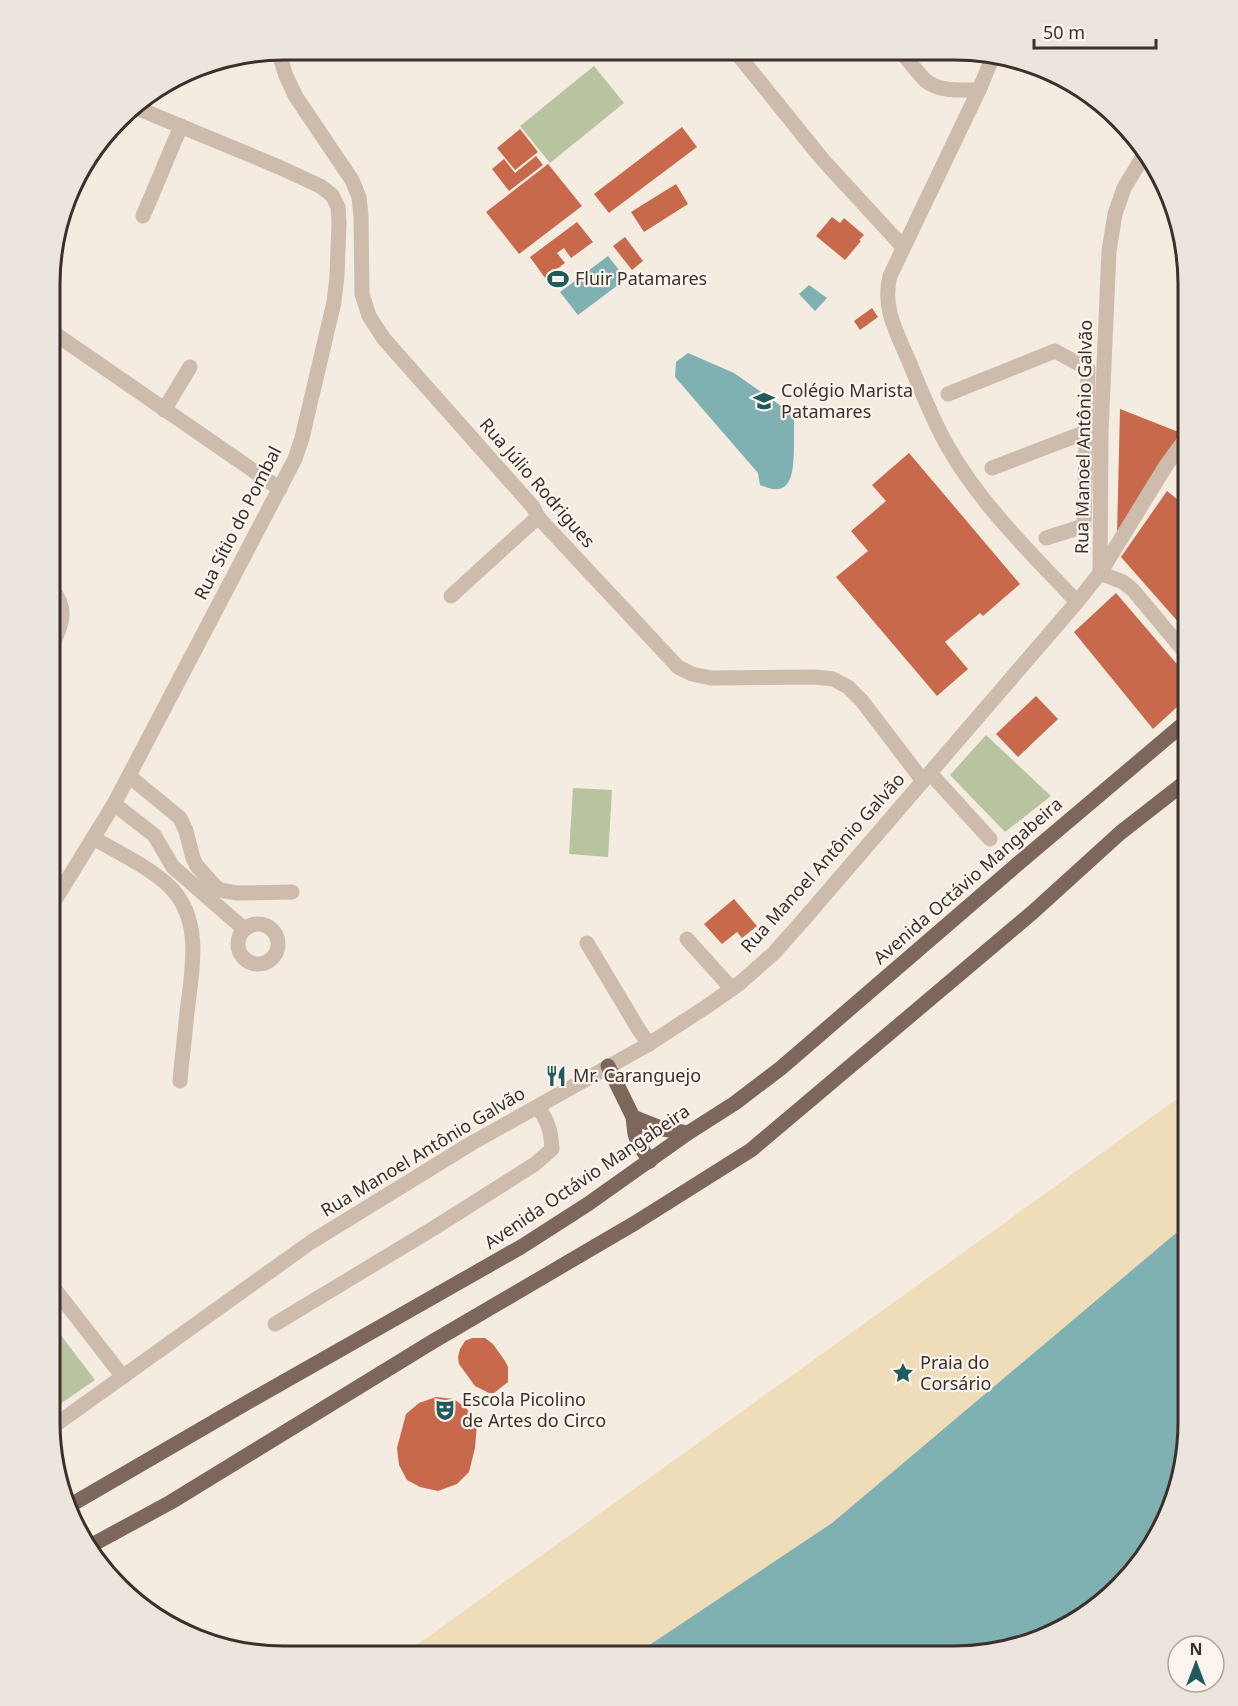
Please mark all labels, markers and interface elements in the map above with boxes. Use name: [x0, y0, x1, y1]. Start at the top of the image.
scale bar: [1034, 12, 1156, 50]
text: 50 m: [1043, 20, 1085, 44]
place label: Fluir Patamares: [575, 266, 707, 290]
sports icon: Fluir Patamares: [546, 267, 570, 291]
street label: Rua Manoel Antônio Galvão: [1069, 320, 1097, 554]
place label: Colégio Marista Patamares: [781, 378, 913, 423]
school or university icon: Colégio Marista Patamares: [752, 389, 776, 413]
street label: Rua Júlio Rodrigues: [475, 413, 601, 552]
street label: Rua Sítio do Pombal: [188, 442, 286, 603]
street label: Rua Manoel Antônio Galvão: [735, 767, 910, 957]
street label: Avenida Octávio Mangabeira: [868, 792, 1067, 969]
place label: Mr. Caranguejo: [573, 1063, 701, 1087]
restaurant icon: Mr. Caranguejo: [544, 1064, 568, 1088]
street label: Rua Manoel Antônio Galvão: [316, 1081, 529, 1222]
street label: Avenida Octávio Mangabeira: [479, 1098, 694, 1254]
place label: Praia do Corsário: [920, 1350, 991, 1395]
place icon: Praia do Corsário: [891, 1361, 915, 1385]
place label: Escola Picolino de Artes do Circo: [462, 1387, 606, 1432]
theatre icon: Escola Picolino de Artes do Circo: [433, 1398, 457, 1422]
north arrow: [1166, 1634, 1226, 1694]
text: N: [1189, 1638, 1203, 1660]

